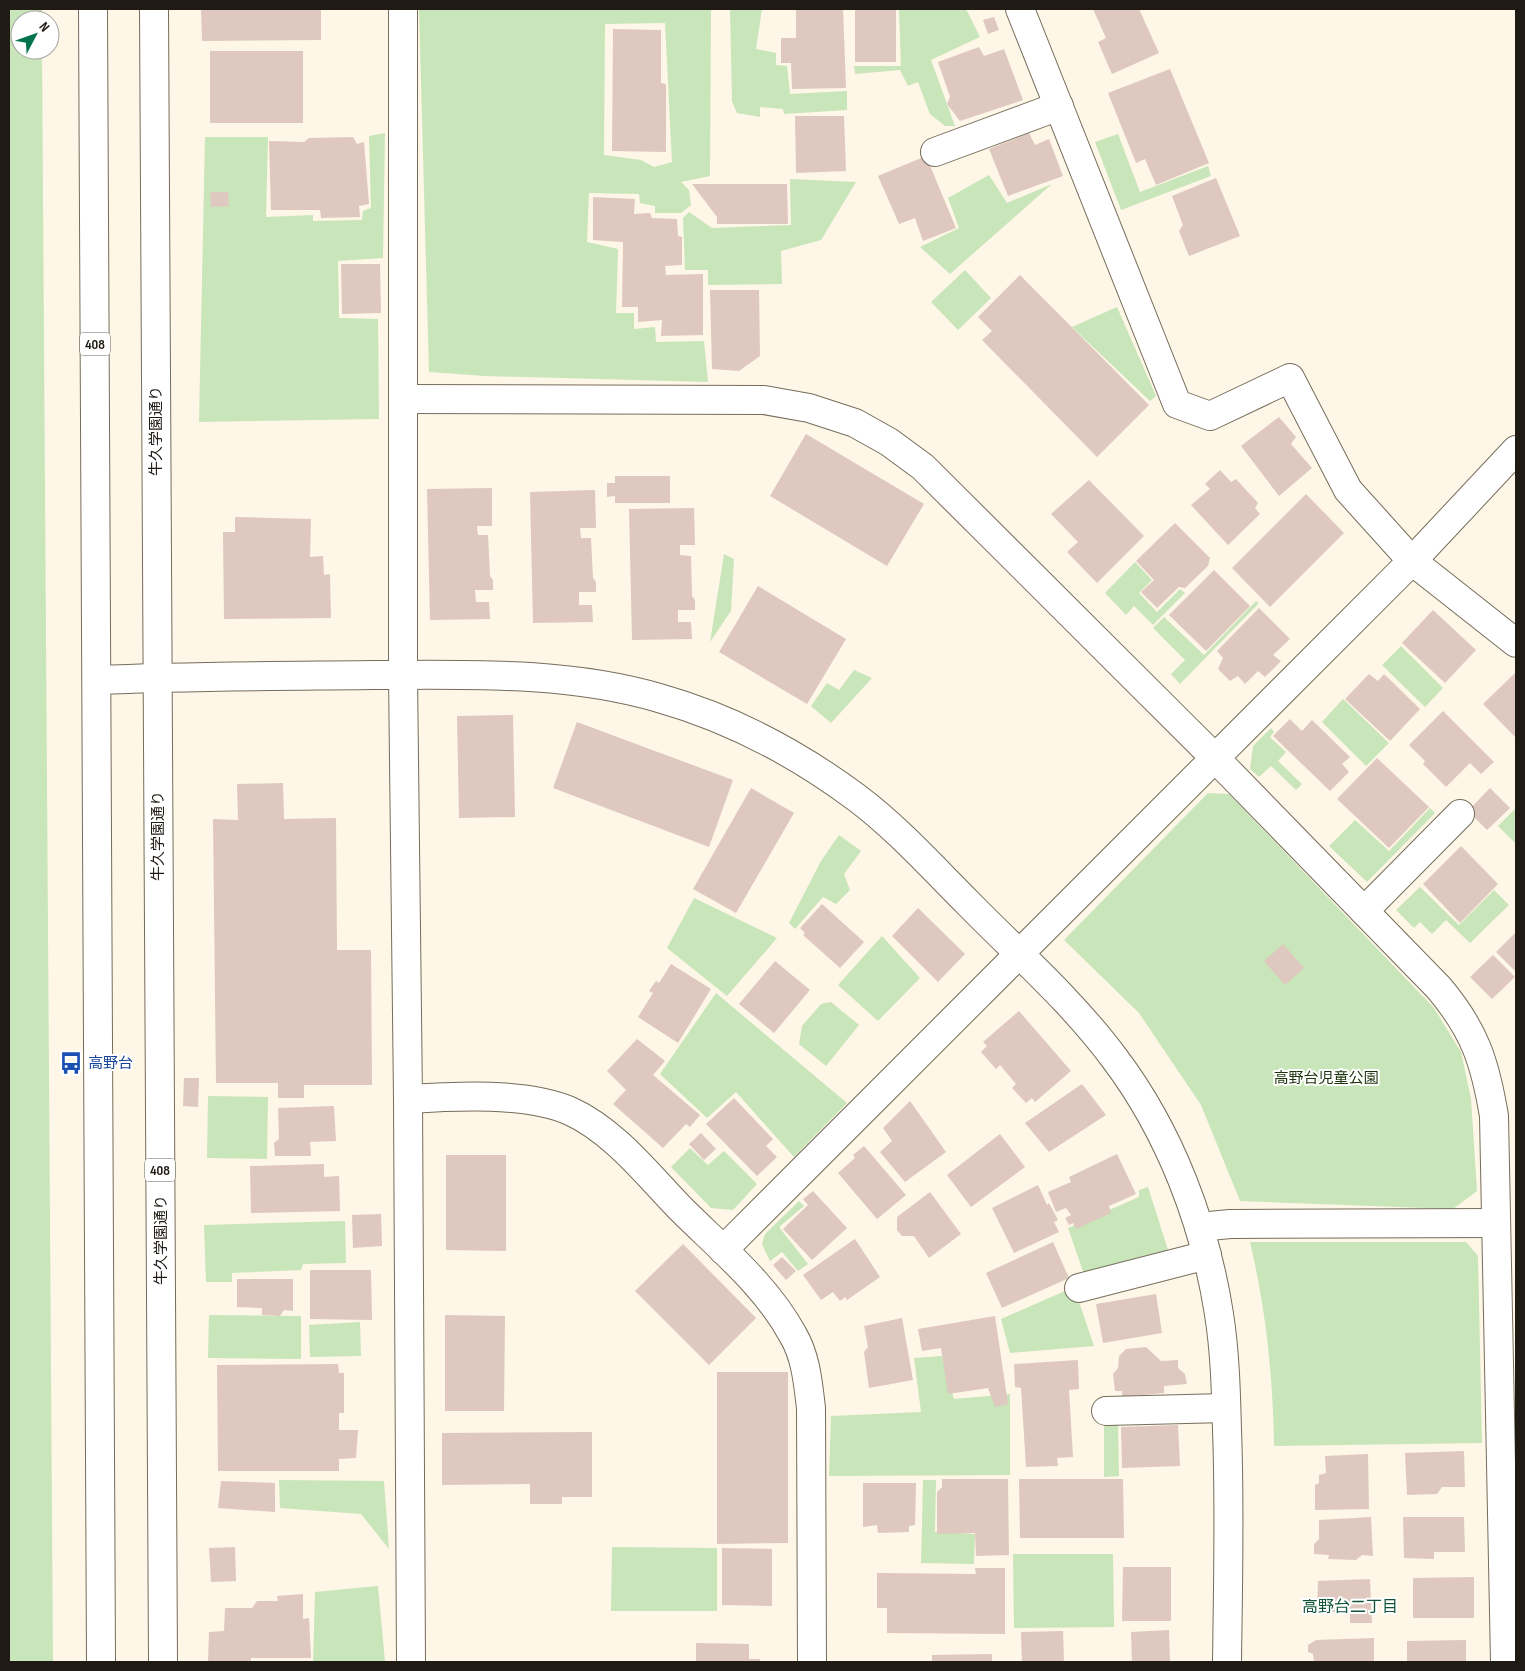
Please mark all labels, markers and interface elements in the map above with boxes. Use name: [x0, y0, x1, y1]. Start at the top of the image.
north arrow: [10, 10, 60, 60]
text: N: [36, 18, 53, 35]
road number: 408: [80, 332, 110, 356]
street label: 牛久学園通り: [147, 386, 166, 476]
street label: 牛久学園通り: [149, 791, 168, 881]
bus stop icon: 高野台: [58, 1050, 84, 1076]
place label: 高野台: [88, 1054, 133, 1073]
park label: 高野台児童公園: [1273, 1069, 1379, 1088]
road number: 408: [145, 1158, 175, 1182]
street label: 牛久学園通り: [152, 1195, 171, 1285]
district label: 高野台二丁目: [1302, 1598, 1398, 1617]

